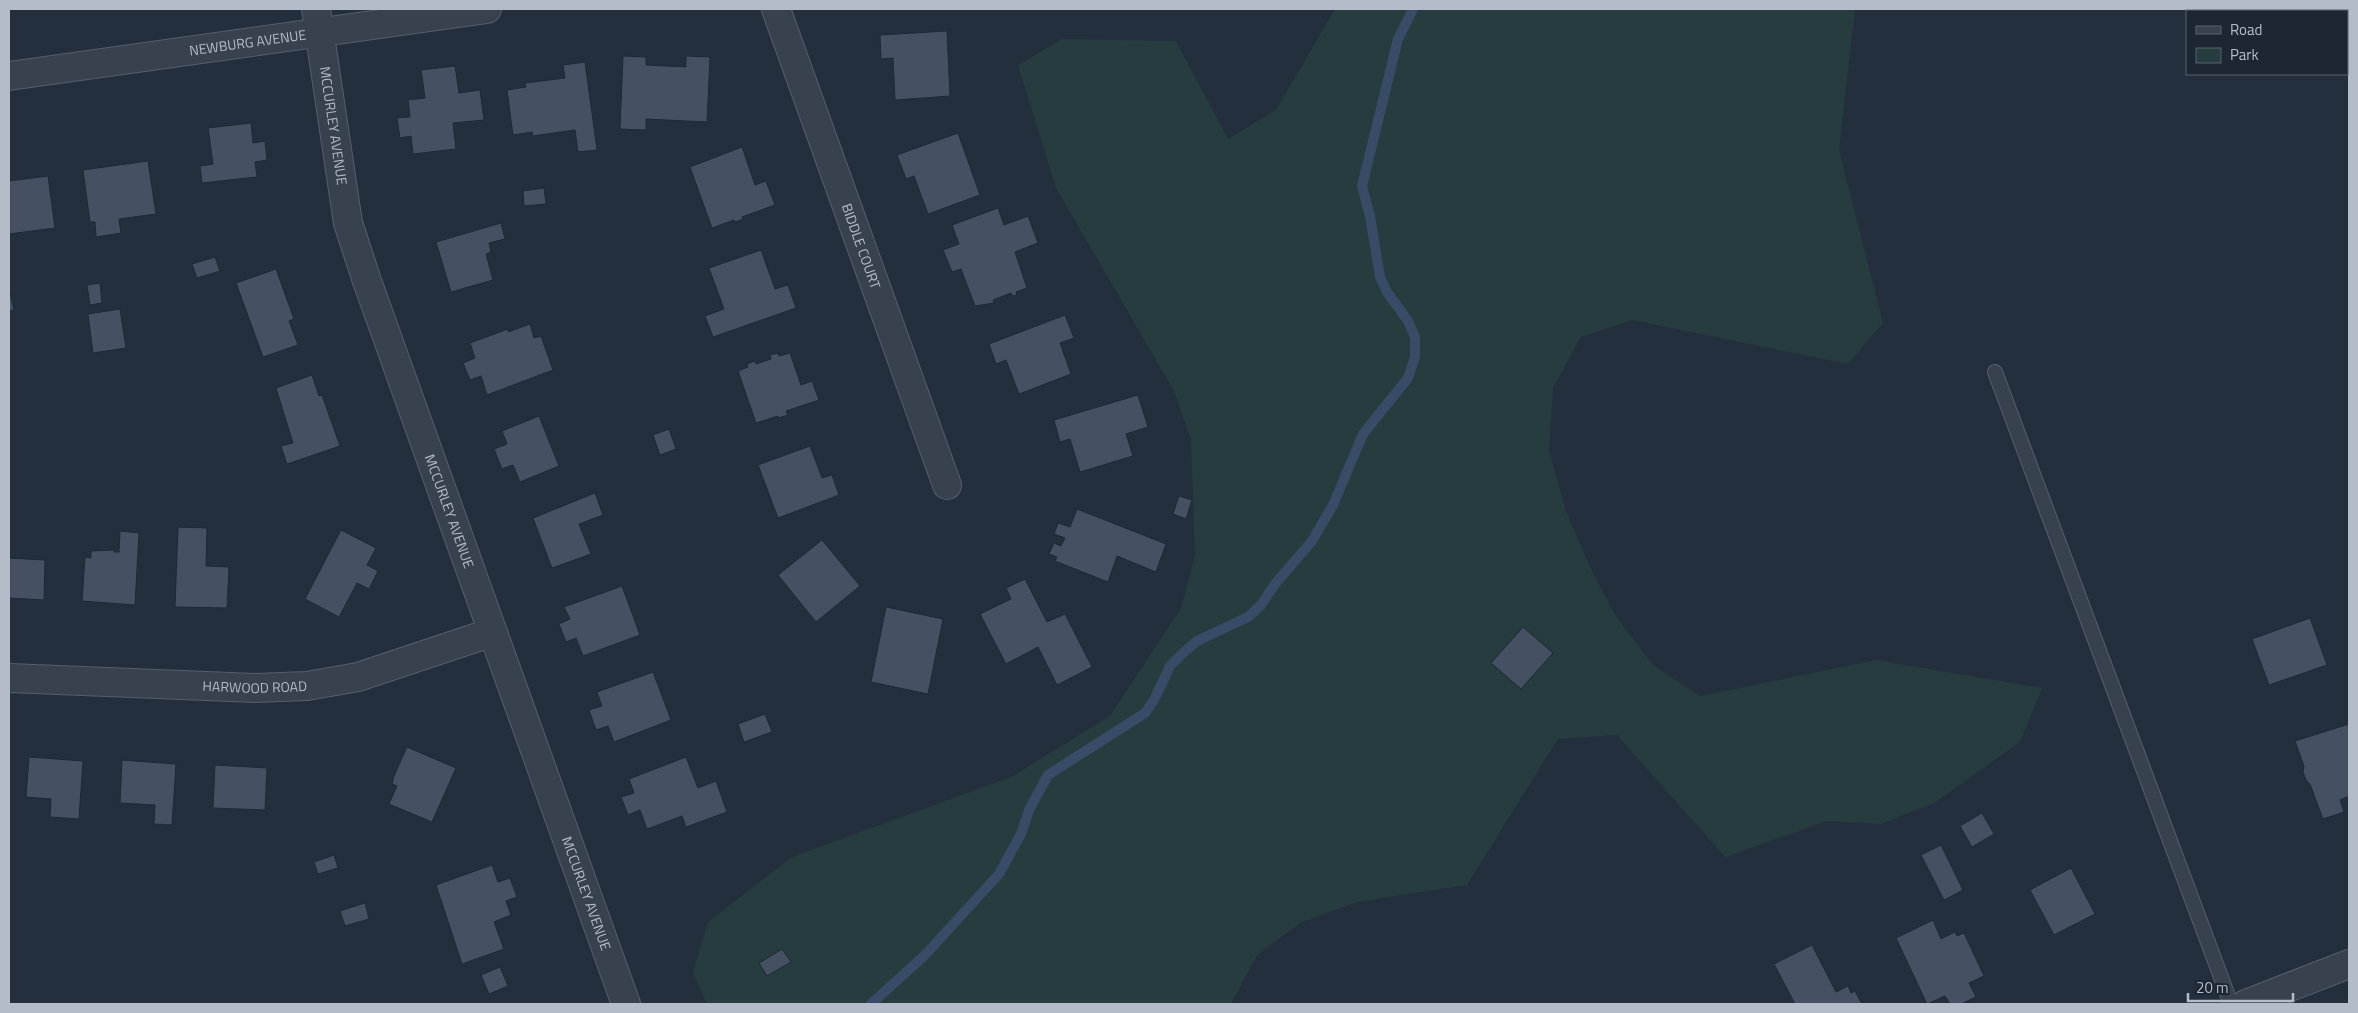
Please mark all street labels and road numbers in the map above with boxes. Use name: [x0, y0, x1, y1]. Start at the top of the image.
street label: NEWBURG AVENUE: [188, 23, 308, 61]
street label: MCCURLEY AVENUE: [315, 65, 353, 187]
street label: BIDDLE COURT: [837, 200, 887, 292]
street label: MCCURLEY AVENUE: [420, 451, 480, 571]
street label: HARWOOD ROAD: [202, 675, 307, 698]
street label: MCCURLEY AVENUE: [557, 833, 617, 953]

